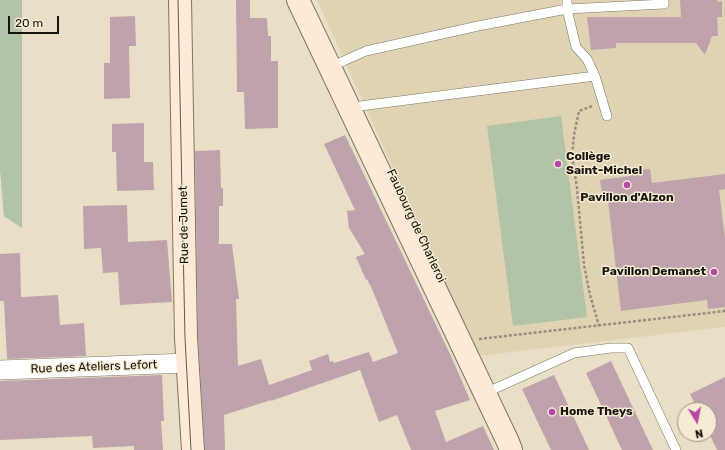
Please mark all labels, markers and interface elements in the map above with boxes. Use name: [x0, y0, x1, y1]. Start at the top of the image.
scale bar: [10, 8, 61, 34]
text: 20 m: [15, 16, 43, 30]
place label: Collège Saint-Michel: [566, 150, 642, 178]
marker: Collège Saint-Michel: [553, 159, 563, 169]
street label: Faubourg de Charleroi: [383, 167, 449, 285]
marker: Pavillon d'Alzon: [622, 180, 632, 190]
street label: Rue de Jumet: [176, 186, 192, 264]
place label: Pavillon d'Alzon: [580, 191, 674, 205]
place label: Pavillon Demanet: [602, 265, 706, 279]
marker: Pavillon Demanet: [709, 267, 719, 277]
street label: Rue des Ateliers Lefort: [30, 358, 158, 376]
north arrow: [677, 402, 717, 442]
place label: Home Theys: [560, 405, 633, 419]
marker: Home Theys: [547, 407, 557, 417]
text: N: [694, 426, 704, 440]

